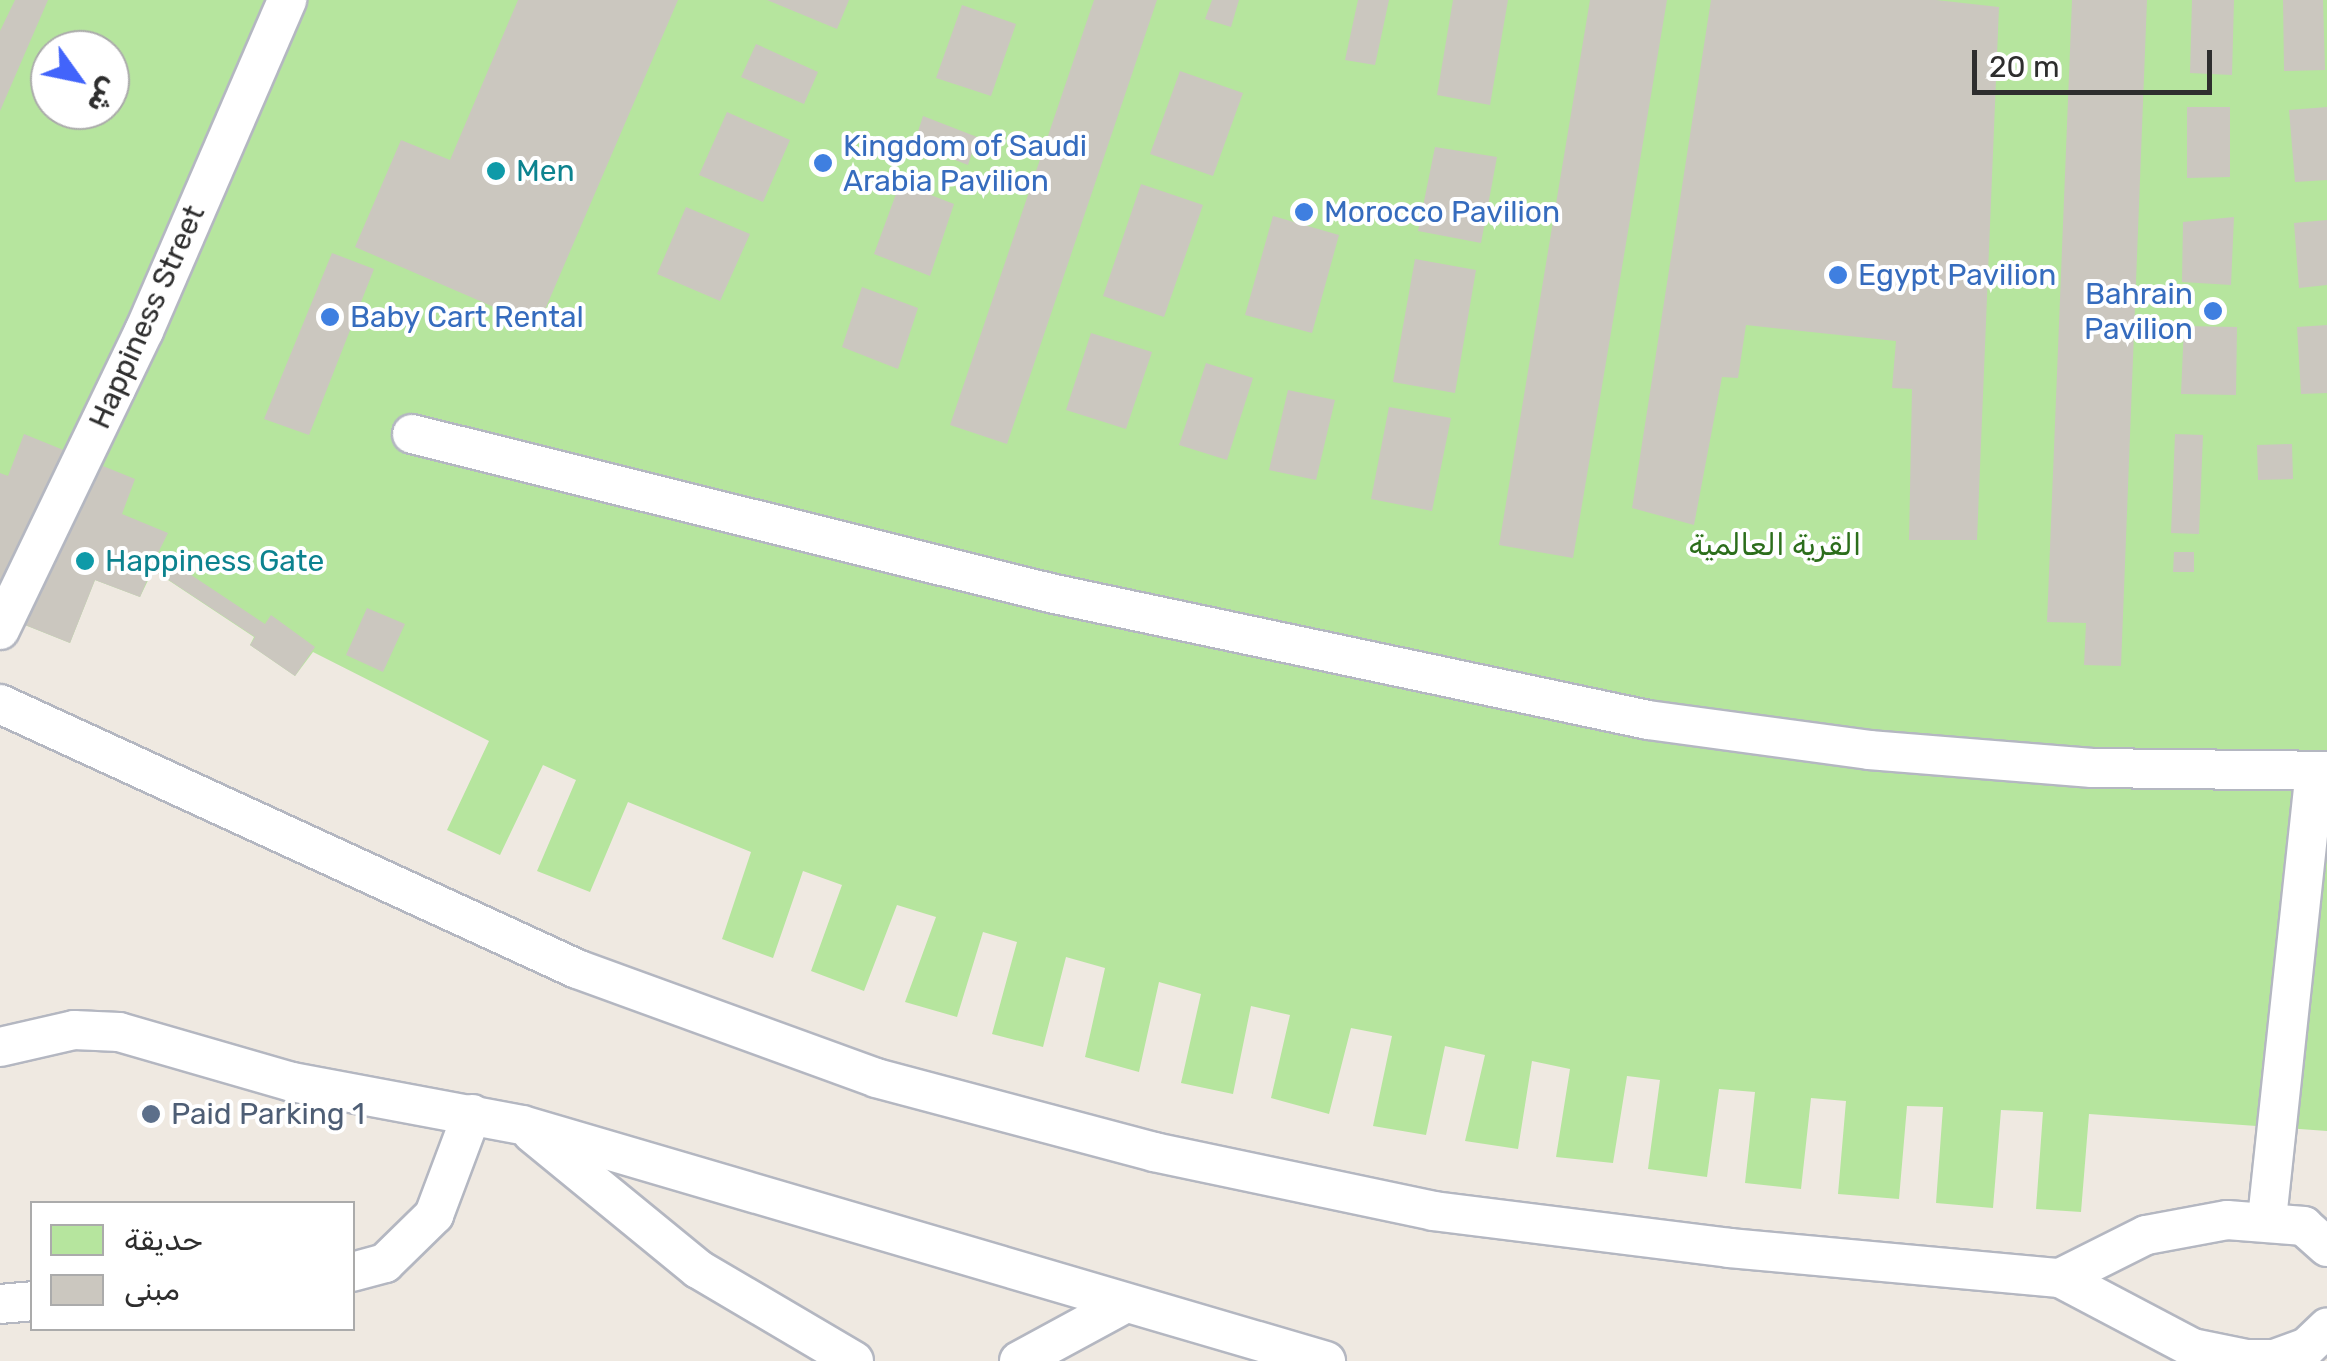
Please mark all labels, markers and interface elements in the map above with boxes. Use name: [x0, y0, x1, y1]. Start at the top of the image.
north arrow: [30, 30, 130, 130]
scale bar: [1977, 30, 2217, 92]
text: 20 m: [1989, 49, 2060, 85]
text: ش: [80, 72, 127, 119]
place label: Kingdom of Saudi Arabia Pavilion: [843, 128, 1088, 198]
marker: Kingdom of Saudi Arabia Pavilion: [812, 152, 834, 174]
place label: Men: [516, 153, 575, 189]
marker: Men: [485, 160, 507, 182]
place label: Morocco Pavilion: [1324, 194, 1560, 230]
street label: Happiness Street: [82, 200, 212, 434]
marker: Morocco Pavilion: [1293, 201, 1315, 223]
place label: Egypt Pavilion: [1858, 257, 2056, 293]
marker: Egypt Pavilion: [1827, 264, 1849, 286]
place label: Bahrain Pavilion: [2084, 276, 2193, 346]
place label: Baby Cart Rental: [350, 299, 585, 335]
marker: Bahrain Pavilion: [2202, 300, 2224, 322]
marker: Baby Cart Rental: [319, 306, 341, 328]
park label: القرية العالمية: [1689, 527, 1861, 563]
place label: Happiness Gate: [105, 543, 324, 579]
marker: Happiness Gate: [74, 550, 96, 572]
place label: Paid Parking 1: [171, 1096, 365, 1132]
marker: Paid Parking 1: [140, 1103, 162, 1125]
legend: [30, 1201, 355, 1331]
text: حديقة: [124, 1222, 203, 1258]
text: مبنى: [124, 1272, 180, 1308]

